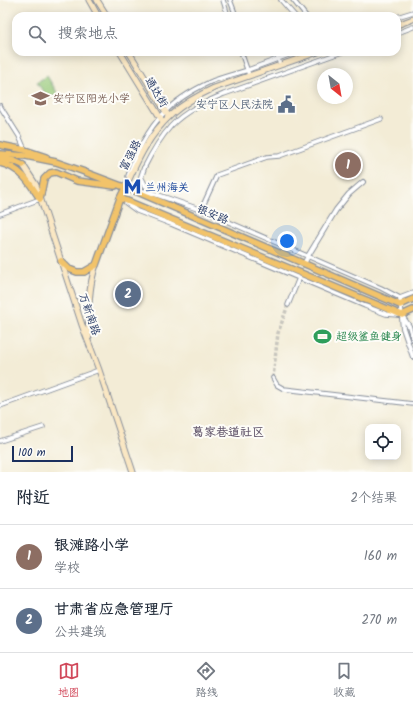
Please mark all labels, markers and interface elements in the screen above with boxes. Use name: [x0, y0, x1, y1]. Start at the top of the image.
search box: [12, 12, 401, 56]
text: 搜索地点: [58, 22, 118, 46]
icon: search: [26, 23, 48, 45]
north arrow: [317, 68, 353, 104]
street label: 通达街: [140, 74, 173, 112]
school or university icon: 安宁区阳光小学: [30, 88, 50, 108]
place label: 安宁区阳光小学: [53, 90, 130, 108]
public building icon: 安宁区人民法院: [276, 94, 296, 114]
place label: 安宁区人民法院: [196, 96, 273, 114]
street label: 富强路: [115, 137, 147, 174]
pin: 1: [335, 150, 361, 180]
metro station icon: 兰州海关: [122, 177, 142, 197]
place label: 兰州海关: [145, 179, 189, 197]
street label: 银安路: [194, 200, 231, 230]
your location: [277, 231, 297, 251]
pin: 2: [115, 279, 141, 309]
street label: 万新南路: [73, 291, 105, 338]
sports icon: 超级鲨鱼健身: [313, 326, 333, 346]
place label: 超级鲨鱼健身: [336, 328, 402, 346]
district label: 葛家巷道社区: [192, 423, 264, 442]
map controls: [365, 424, 401, 460]
button: locate: [365, 424, 401, 460]
scale bar: [12, 444, 73, 463]
text: 100 m: [18, 444, 46, 462]
text: 附近: [16, 485, 50, 512]
text: 2个结果: [350, 488, 397, 509]
text: 银滩路小学: [54, 534, 129, 558]
text: 1: [27, 546, 31, 567]
text: 160 m: [364, 546, 397, 567]
text: 学校: [54, 558, 80, 579]
text: 甘肃省应急管理厅: [54, 598, 174, 622]
text: 2: [25, 610, 33, 631]
text: 270 m: [361, 610, 397, 631]
text: 公共建筑: [54, 622, 106, 643]
tab: 地图: [58, 660, 80, 702]
tab: 路线: [195, 660, 217, 702]
tab: 收藏: [333, 660, 355, 702]

